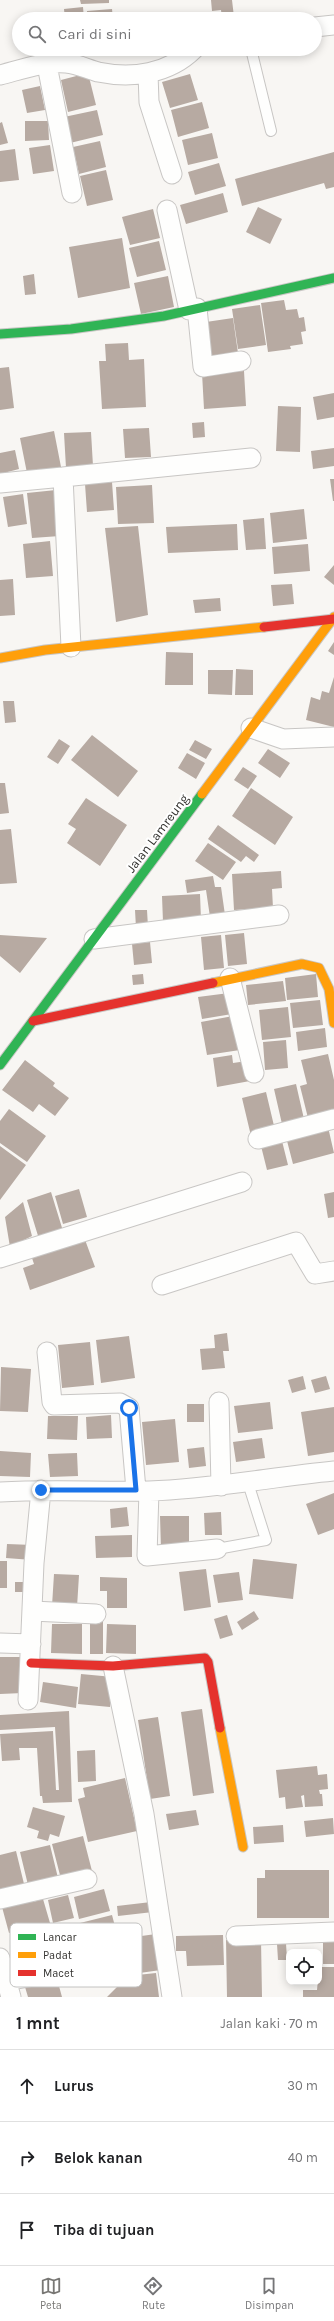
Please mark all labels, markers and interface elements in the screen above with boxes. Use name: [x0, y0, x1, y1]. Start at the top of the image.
search box: [12, 12, 322, 56]
icon: search: [26, 23, 48, 45]
text: Cari di sini: [58, 25, 132, 43]
street label: Jalan Lamreung: [123, 791, 192, 875]
route start: [120, 1399, 138, 1417]
route end: [32, 1481, 50, 1499]
legend: [10, 1923, 142, 1987]
text: Lancar: [43, 1931, 77, 1944]
text: Padat: [43, 1949, 72, 1962]
map controls: [286, 1949, 322, 1985]
button: locate: [286, 1949, 322, 1985]
text: Macet: [43, 1967, 74, 1980]
text: 1 mnt: [16, 2013, 60, 2033]
text: Jalan kaki · 70 m: [221, 2016, 318, 2031]
icon: ahead: [16, 2075, 38, 2097]
text: Lurus: [54, 2077, 94, 2095]
text: 30 m: [287, 2078, 318, 2093]
icon: right: [16, 2147, 38, 2169]
text: Belok kanan: [54, 2149, 143, 2167]
text: 40 m: [288, 2150, 318, 2165]
icon: arrive: [16, 2219, 38, 2241]
text: Tiba di tujuan: [54, 2221, 154, 2239]
tab: Peta: [40, 2275, 62, 2312]
tab: Rute: [142, 2275, 165, 2312]
tab: Disimpan: [245, 2275, 294, 2312]

